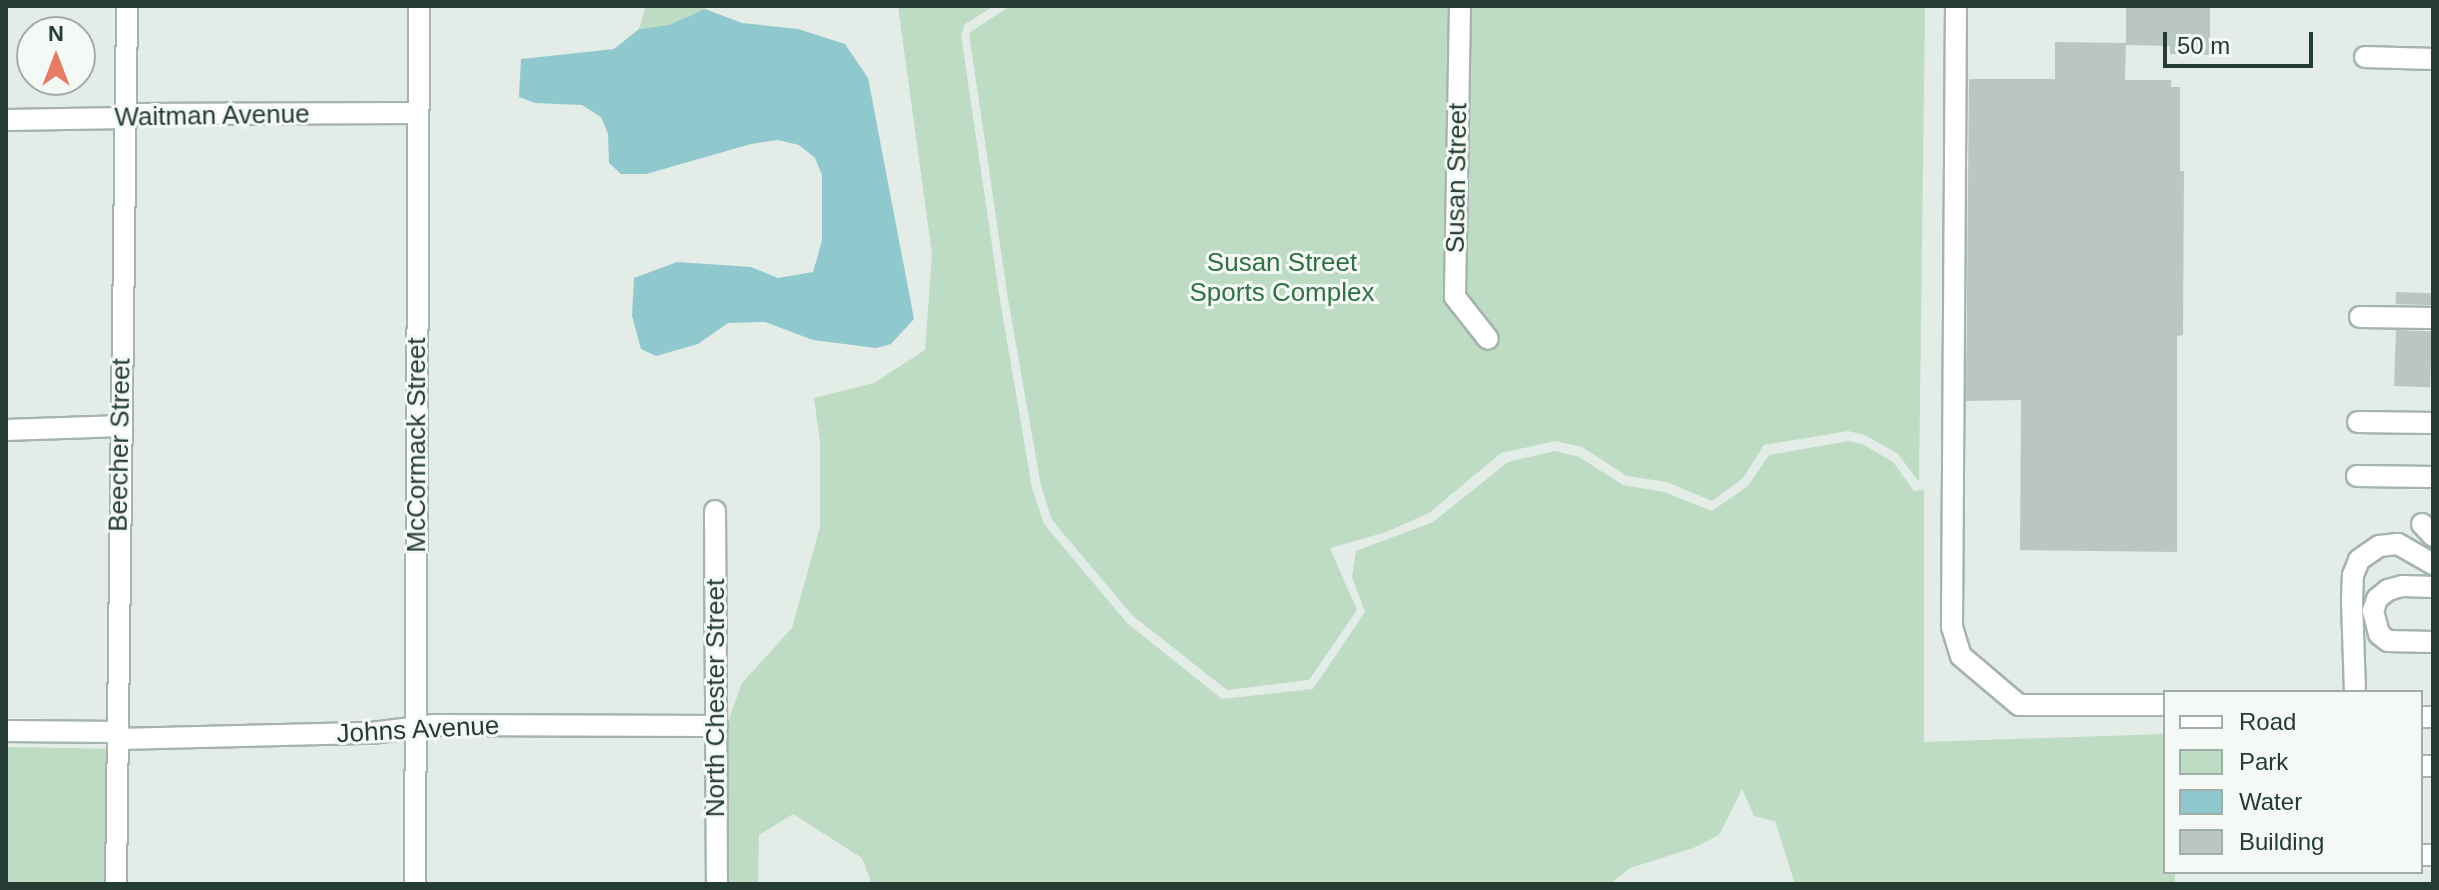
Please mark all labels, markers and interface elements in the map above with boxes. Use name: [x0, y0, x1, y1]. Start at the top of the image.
north arrow: [16, 16, 96, 96]
scale bar: [2167, 16, 2317, 66]
text: N: [48, 21, 64, 46]
text: 50 m: [2177, 32, 2230, 59]
street label: Waitman Avenue: [113, 99, 311, 133]
street label: Susan Street: [1440, 103, 1474, 253]
park label: Susan Street Sports Complex: [1190, 247, 1374, 308]
street label: McCormack Street: [401, 337, 433, 553]
street label: Beecher Street: [103, 358, 137, 532]
street label: North Chester Street: [700, 579, 732, 817]
legend: [2163, 690, 2423, 874]
text: Road: [2239, 708, 2296, 735]
street label: Johns Avenue: [335, 710, 501, 750]
text: Park: [2239, 748, 2288, 775]
text: Water: [2239, 788, 2302, 815]
text: Building: [2239, 828, 2324, 855]

